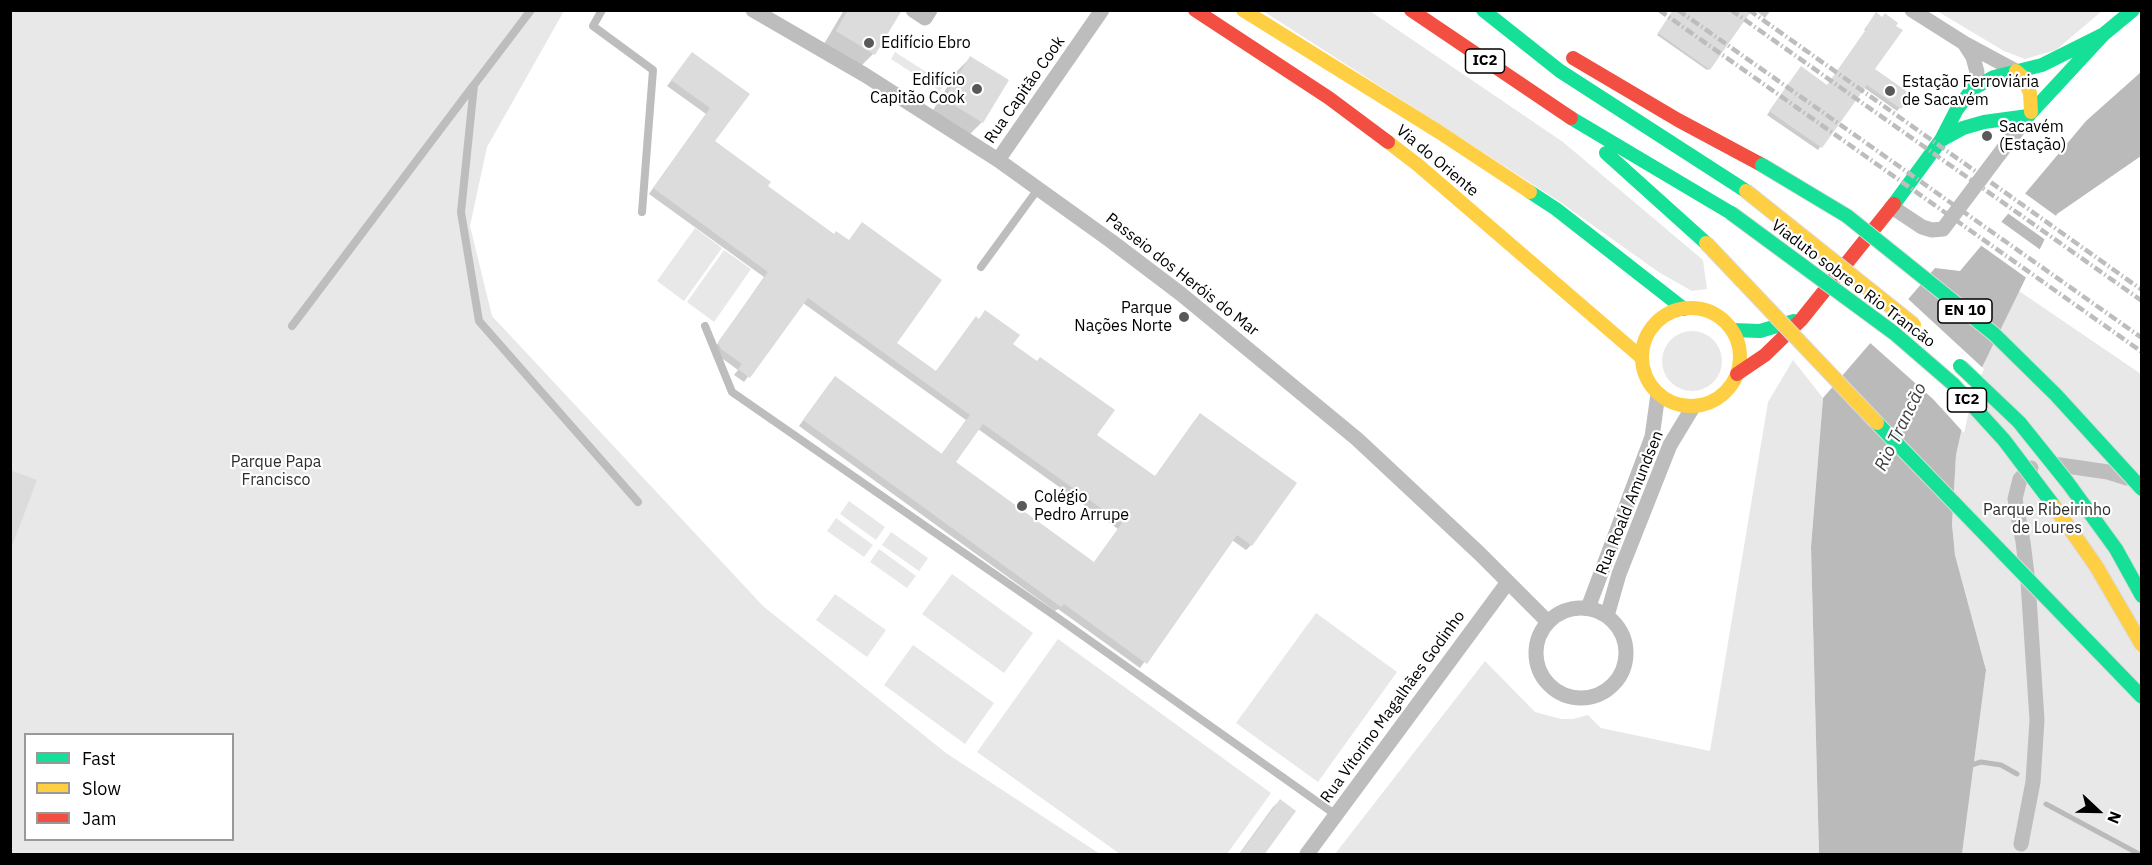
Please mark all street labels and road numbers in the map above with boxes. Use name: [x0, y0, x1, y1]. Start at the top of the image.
street label: Rua Capitão Cook: [981, 33, 1069, 147]
road number: IC2: [1466, 49, 1504, 73]
street label: Via do Oriente: [1392, 121, 1482, 201]
street label: Passeio dos Heróis do Mar: [1102, 209, 1262, 341]
street label: Viaduto sobre o Rio Trancão: [1767, 216, 1939, 352]
road number: EN 10: [1938, 299, 1992, 323]
road number: IC2: [1948, 388, 1986, 412]
street label: Rua Roald Amundsen: [1592, 428, 1668, 578]
street label: Rua Vitorino Magalhães Godinho: [1317, 607, 1469, 807]

